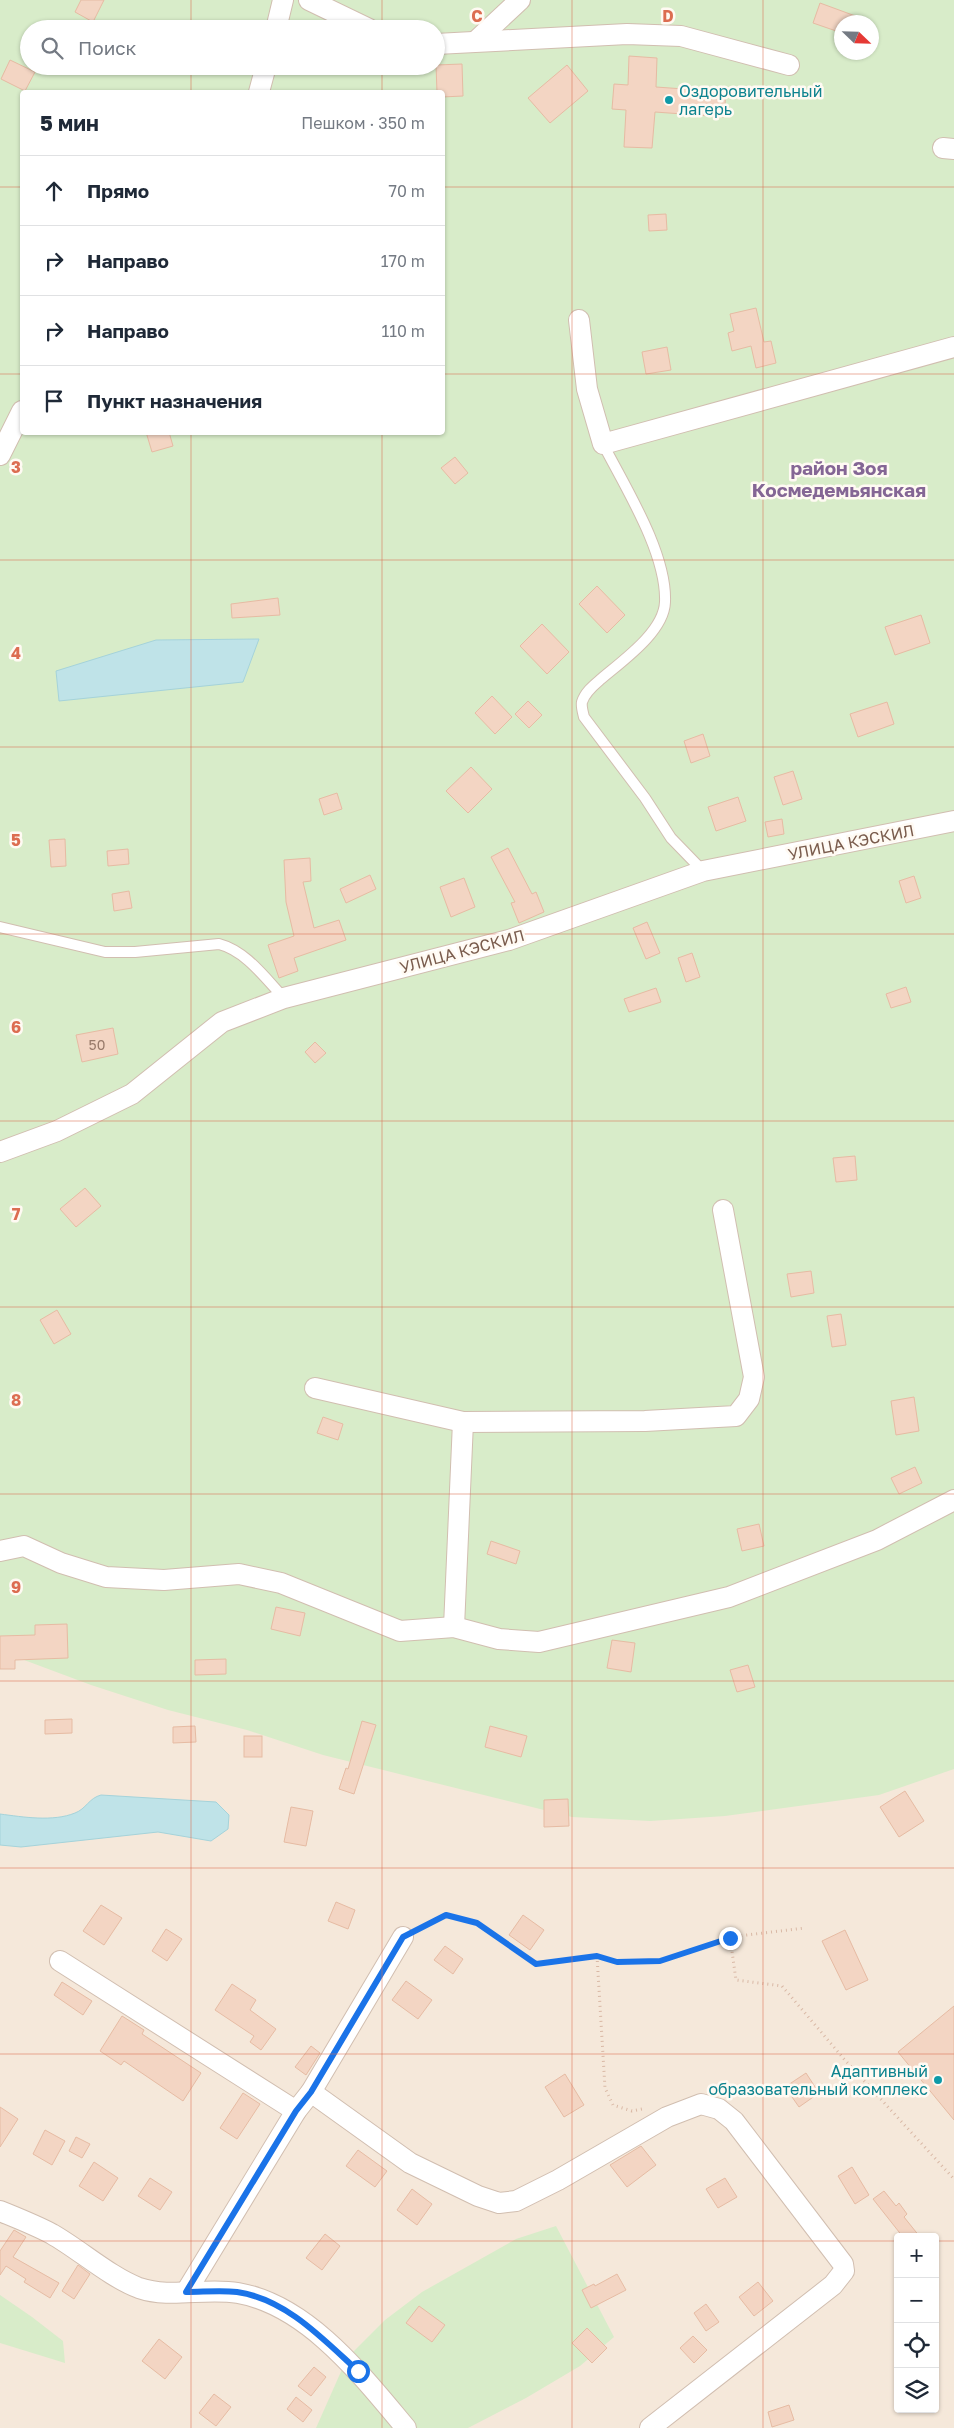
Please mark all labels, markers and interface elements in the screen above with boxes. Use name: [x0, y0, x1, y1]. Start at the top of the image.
text: C: [471, 6, 483, 26]
text: D: [662, 6, 674, 26]
north arrow: [834, 15, 879, 60]
search box: [20, 20, 445, 75]
icon: search: [38, 34, 66, 62]
text: Поиск: [78, 36, 137, 59]
place label: Оздоровительный лагерь: [679, 81, 823, 119]
marker: Оздоровительный лагерь: [663, 94, 675, 106]
text: 5 мин: [40, 110, 99, 136]
text: Пешком · 350 m: [301, 113, 425, 133]
icon: ahead: [40, 177, 68, 205]
text: Прямо: [87, 179, 149, 202]
text: 70 m: [388, 181, 425, 201]
icon: right: [40, 247, 68, 275]
text: Направо: [87, 249, 169, 272]
text: 170 m: [381, 251, 425, 271]
icon: right: [40, 317, 68, 345]
text: Направо: [87, 319, 169, 342]
text: 110 m: [381, 321, 425, 341]
icon: arrive: [40, 387, 68, 415]
text: Пункт назначения: [87, 389, 262, 412]
district label: район Зоя Космедемьянская: [752, 456, 926, 501]
text: 3: [11, 457, 21, 477]
text: 4: [11, 643, 21, 663]
street label: УЛИЦА КЭСКИЛ: [786, 820, 916, 864]
text: 5: [11, 830, 21, 850]
street label: УЛИЦА КЭСКИЛ: [397, 925, 527, 977]
text: 6: [11, 1017, 21, 1037]
house number: 50: [89, 1036, 105, 1053]
text: 7: [12, 1204, 21, 1224]
text: 8: [11, 1390, 21, 1410]
text: 9: [11, 1577, 21, 1597]
route end: [719, 1927, 742, 1950]
place label: Адаптивный образовательный комплекс: [708, 2061, 928, 2099]
marker: Адаптивный образовательный комплекс: [932, 2074, 944, 2086]
map controls: [894, 2233, 939, 2413]
button: +: [894, 2233, 939, 2278]
button: −: [894, 2278, 939, 2323]
button: locate: [894, 2323, 939, 2368]
route start: [347, 2360, 370, 2383]
button: layers: [894, 2368, 939, 2413]

